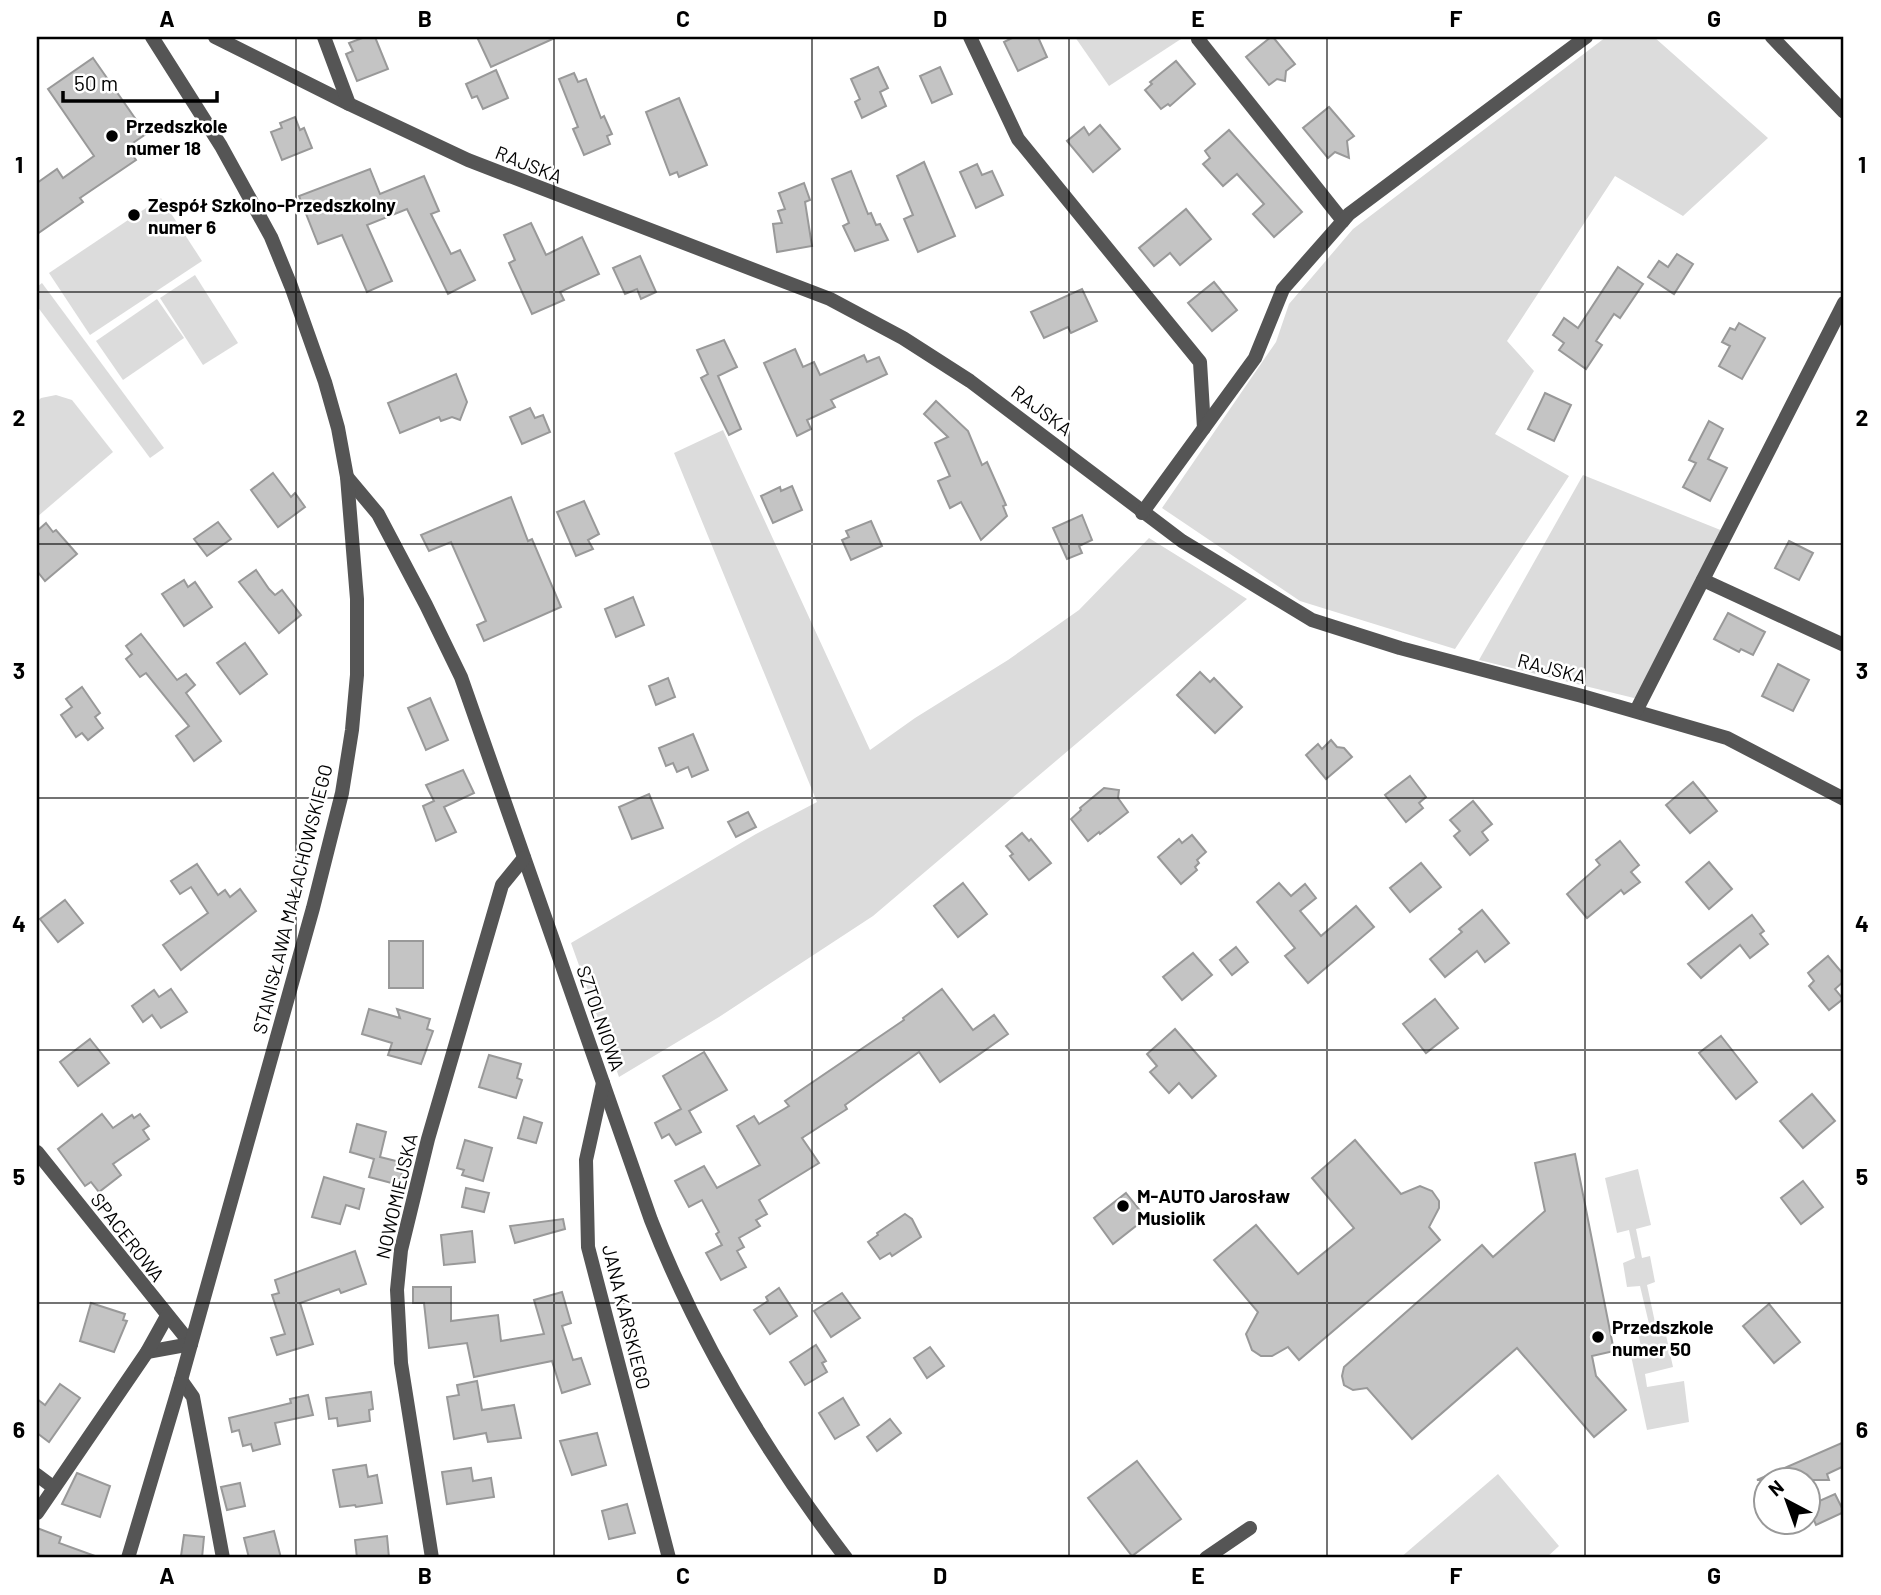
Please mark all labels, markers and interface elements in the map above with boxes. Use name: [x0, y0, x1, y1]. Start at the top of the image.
text: A: [159, 4, 175, 32]
text: B: [418, 4, 432, 32]
text: C: [676, 4, 690, 32]
text: D: [933, 4, 947, 32]
text: E: [1191, 4, 1205, 32]
text: F: [1450, 4, 1463, 32]
text: G: [1707, 4, 1721, 32]
scale bar: [63, 60, 217, 104]
text: 50 m: [74, 70, 118, 95]
place label: Przedszkole numer 18: [126, 114, 228, 159]
marker: Przedszkole numer 18: [104, 128, 120, 144]
street label: RAJSKA: [492, 140, 566, 188]
text: 1: [15, 150, 23, 178]
text: 1: [1858, 150, 1866, 178]
place label: Zespół Szkolno-Przedszkolny numer 6: [148, 193, 396, 238]
marker: Zespół Szkolno-Przedszkolny numer 6: [126, 207, 142, 223]
street label: RAJSKA: [1007, 380, 1077, 440]
text: 2: [13, 403, 25, 431]
text: 2: [1856, 403, 1868, 431]
street label: RAJSKA: [1515, 648, 1589, 688]
text: 3: [13, 656, 25, 684]
text: 3: [1856, 656, 1868, 684]
street label: STANISŁAWA MAŁACHOWSKIEGO: [247, 762, 337, 1036]
text: 4: [12, 909, 26, 937]
text: 4: [1855, 909, 1869, 937]
street label: SZTOLNIOWA: [572, 962, 630, 1074]
street label: NOWOMIEJSKA: [370, 1131, 422, 1261]
text: 5: [13, 1162, 25, 1190]
text: 5: [1856, 1162, 1868, 1190]
place label: M-AUTO Jarosław Musiolik: [1137, 1184, 1290, 1229]
street label: SPACEROWA: [86, 1188, 170, 1286]
marker: M-AUTO Jarosław Musiolik: [1115, 1198, 1131, 1214]
street label: JANA KARSKIEGO: [598, 1242, 656, 1392]
place label: Przedszkole numer 50: [1612, 1315, 1714, 1360]
marker: Przedszkole numer 50: [1590, 1329, 1606, 1345]
text: 6: [13, 1415, 25, 1443]
text: 6: [1856, 1415, 1868, 1443]
north arrow: [1752, 1466, 1822, 1536]
text: N: [1763, 1475, 1788, 1501]
text: A: [159, 1561, 175, 1589]
text: B: [418, 1561, 432, 1589]
text: C: [676, 1561, 690, 1589]
text: D: [933, 1561, 947, 1589]
text: E: [1191, 1561, 1205, 1589]
text: F: [1450, 1561, 1463, 1589]
text: G: [1707, 1561, 1721, 1589]

